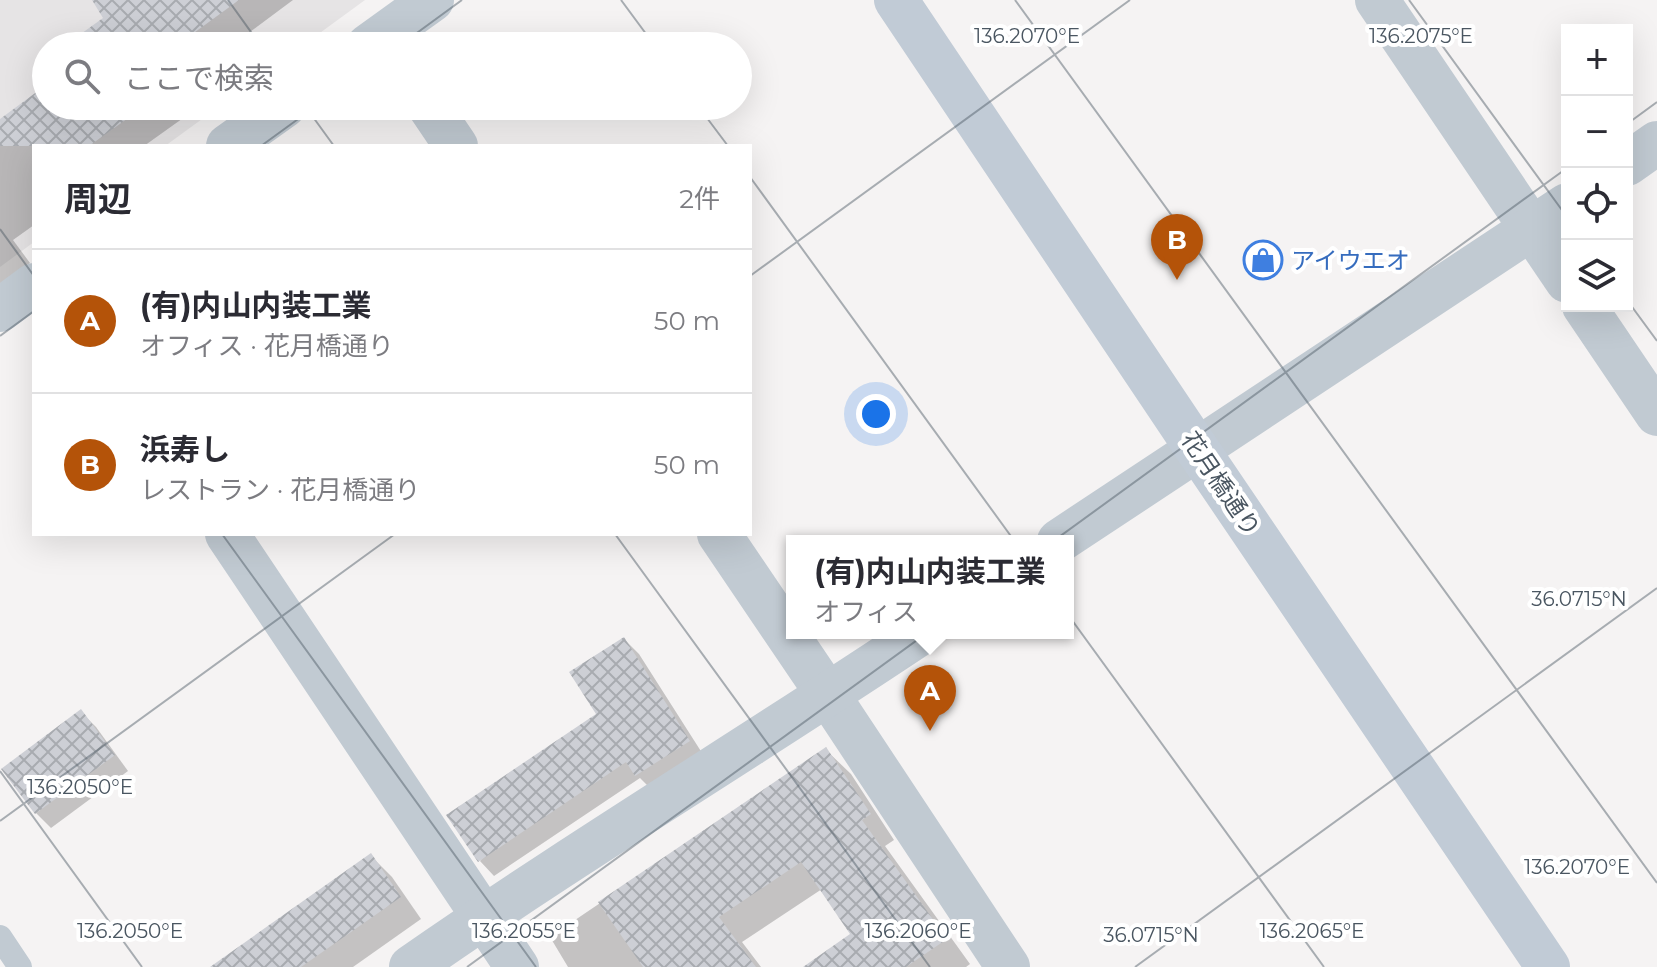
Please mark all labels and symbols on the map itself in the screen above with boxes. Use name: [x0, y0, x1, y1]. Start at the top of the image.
text: 136.2070°E: [974, 24, 1080, 48]
text: 136.2075°E: [1369, 24, 1473, 48]
pin: B: [1151, 214, 1203, 280]
shop icon: アイウエオ: [1242, 239, 1284, 281]
place label: アイウエオ: [1291, 246, 1410, 275]
your location: [856, 394, 896, 434]
street label: 花月橋通り: [1175, 426, 1267, 542]
text: 36.0715°N: [1531, 587, 1627, 611]
pin: A: [904, 665, 956, 731]
text: 136.2050°E: [27, 775, 133, 799]
text: 136.2070°E: [1524, 855, 1630, 879]
text: 136.2050°E: [77, 919, 183, 943]
text: 136.2055°E: [472, 919, 576, 943]
text: 136.2060°E: [864, 919, 972, 943]
text: 136.2065°E: [1260, 919, 1364, 943]
text: 36.0715°N: [1103, 923, 1199, 947]

